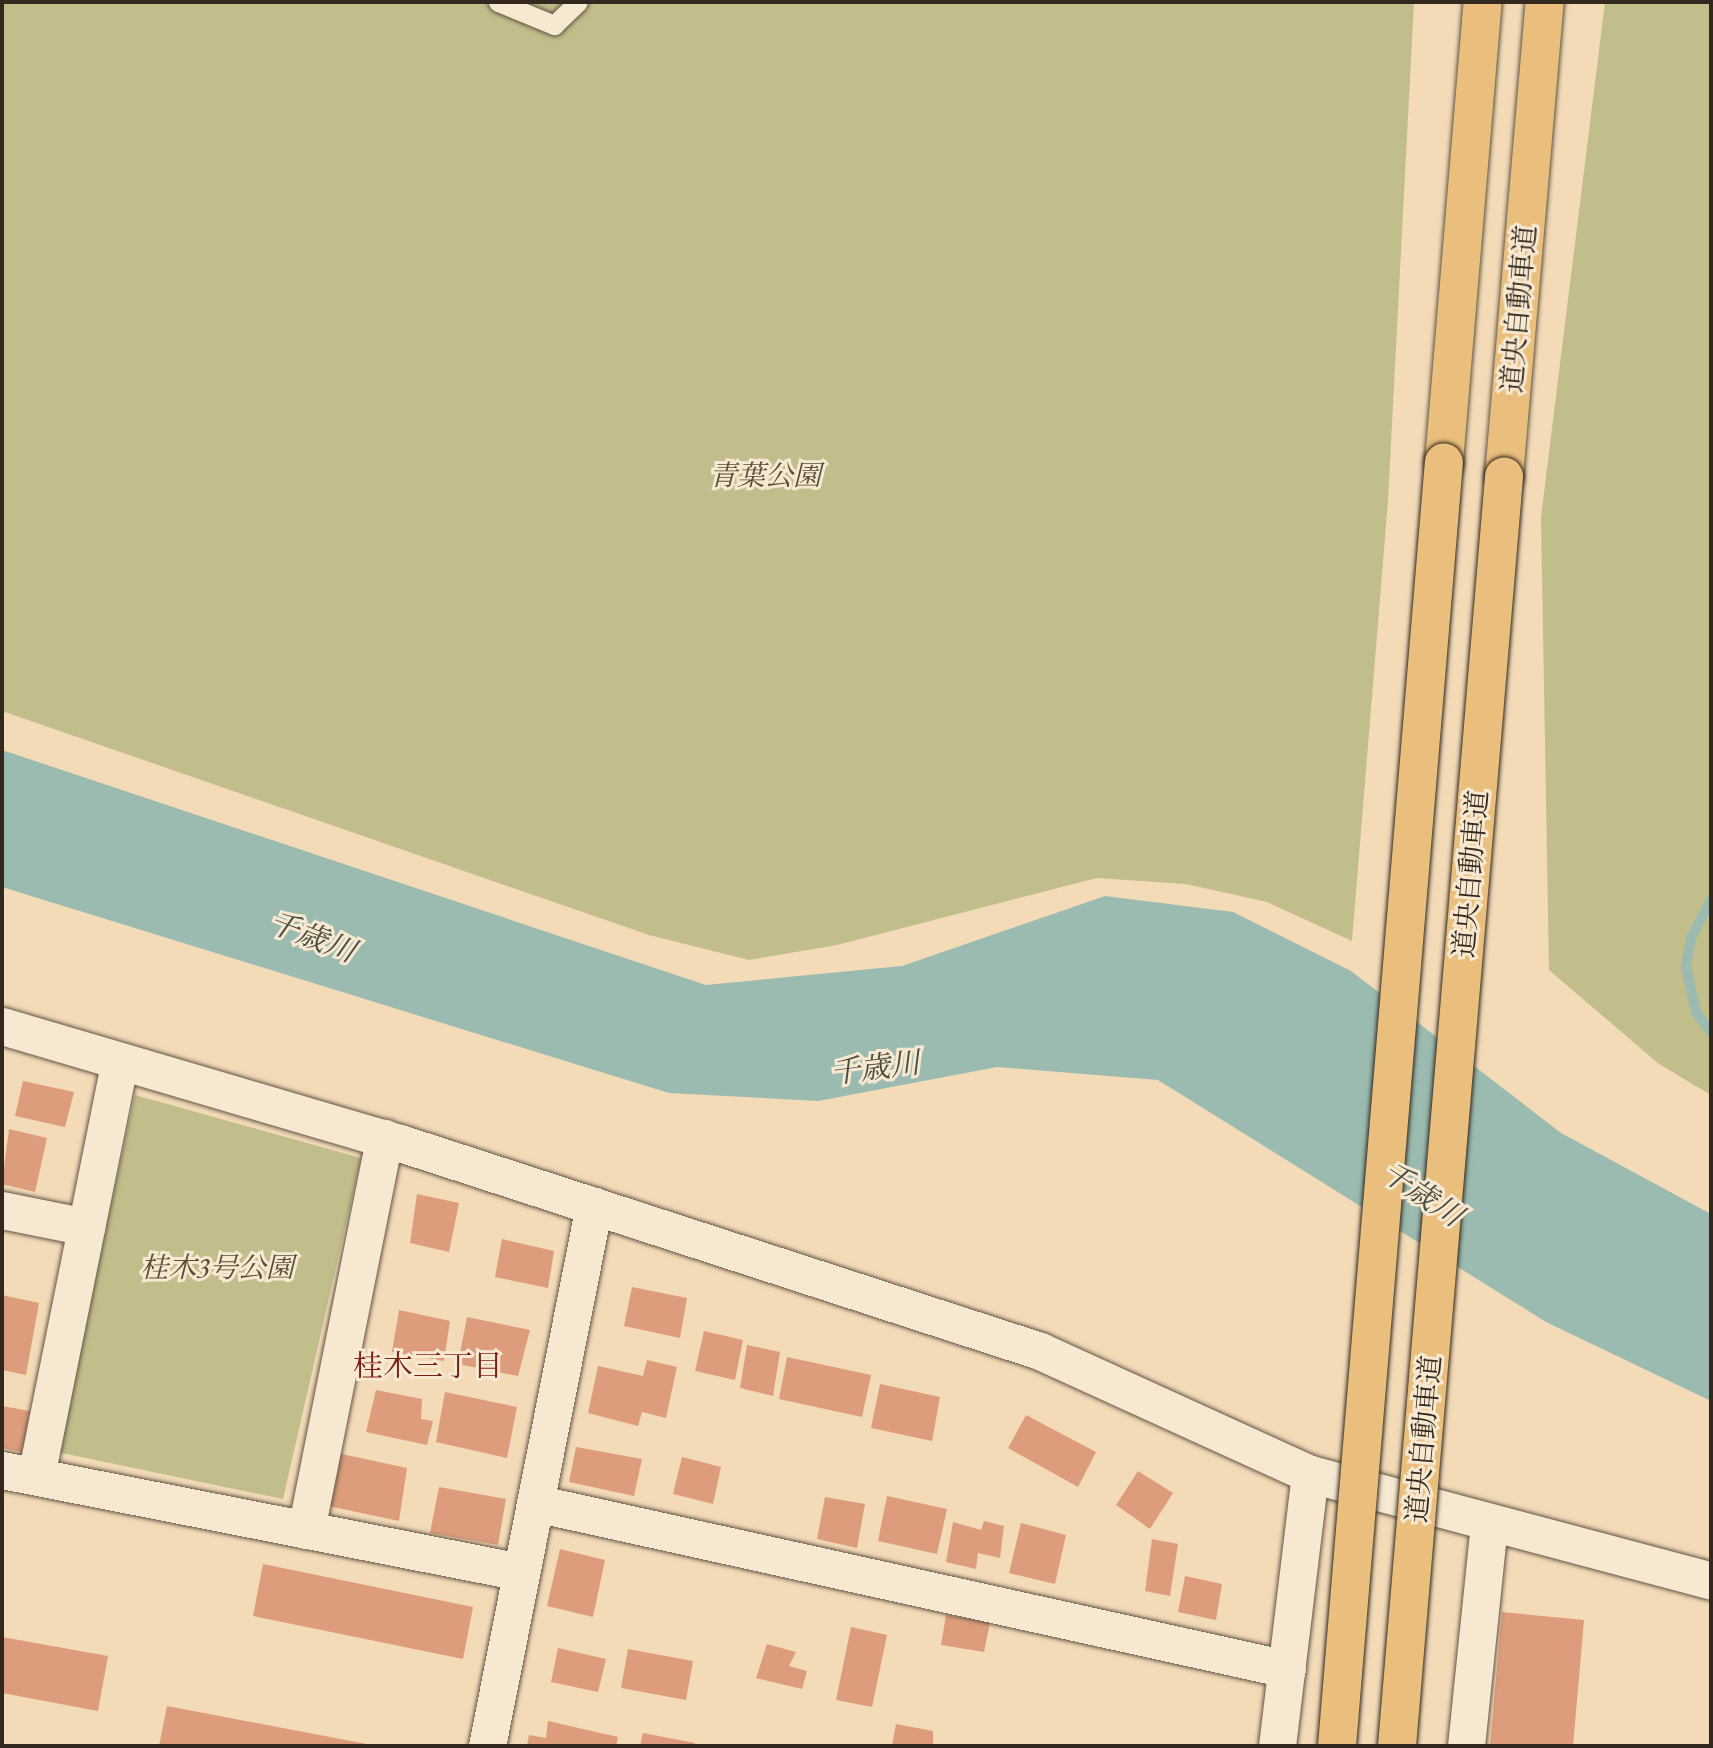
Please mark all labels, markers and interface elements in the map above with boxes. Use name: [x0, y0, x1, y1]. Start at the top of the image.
street label: 道央自動車道: [1494, 224, 1542, 394]
park label: 青葉公園: [709, 458, 821, 492]
street label: 道央自動車道: [1446, 789, 1494, 959]
water label: 千歳川: [264, 904, 360, 970]
water label: 千歳川: [828, 1045, 922, 1091]
water label: 千歳川: [1375, 1154, 1469, 1234]
park label: 桂木3号公園: [140, 1250, 294, 1284]
district label: 桂木三丁目: [353, 1348, 503, 1384]
street label: 道央自動車道: [1399, 1354, 1447, 1524]

